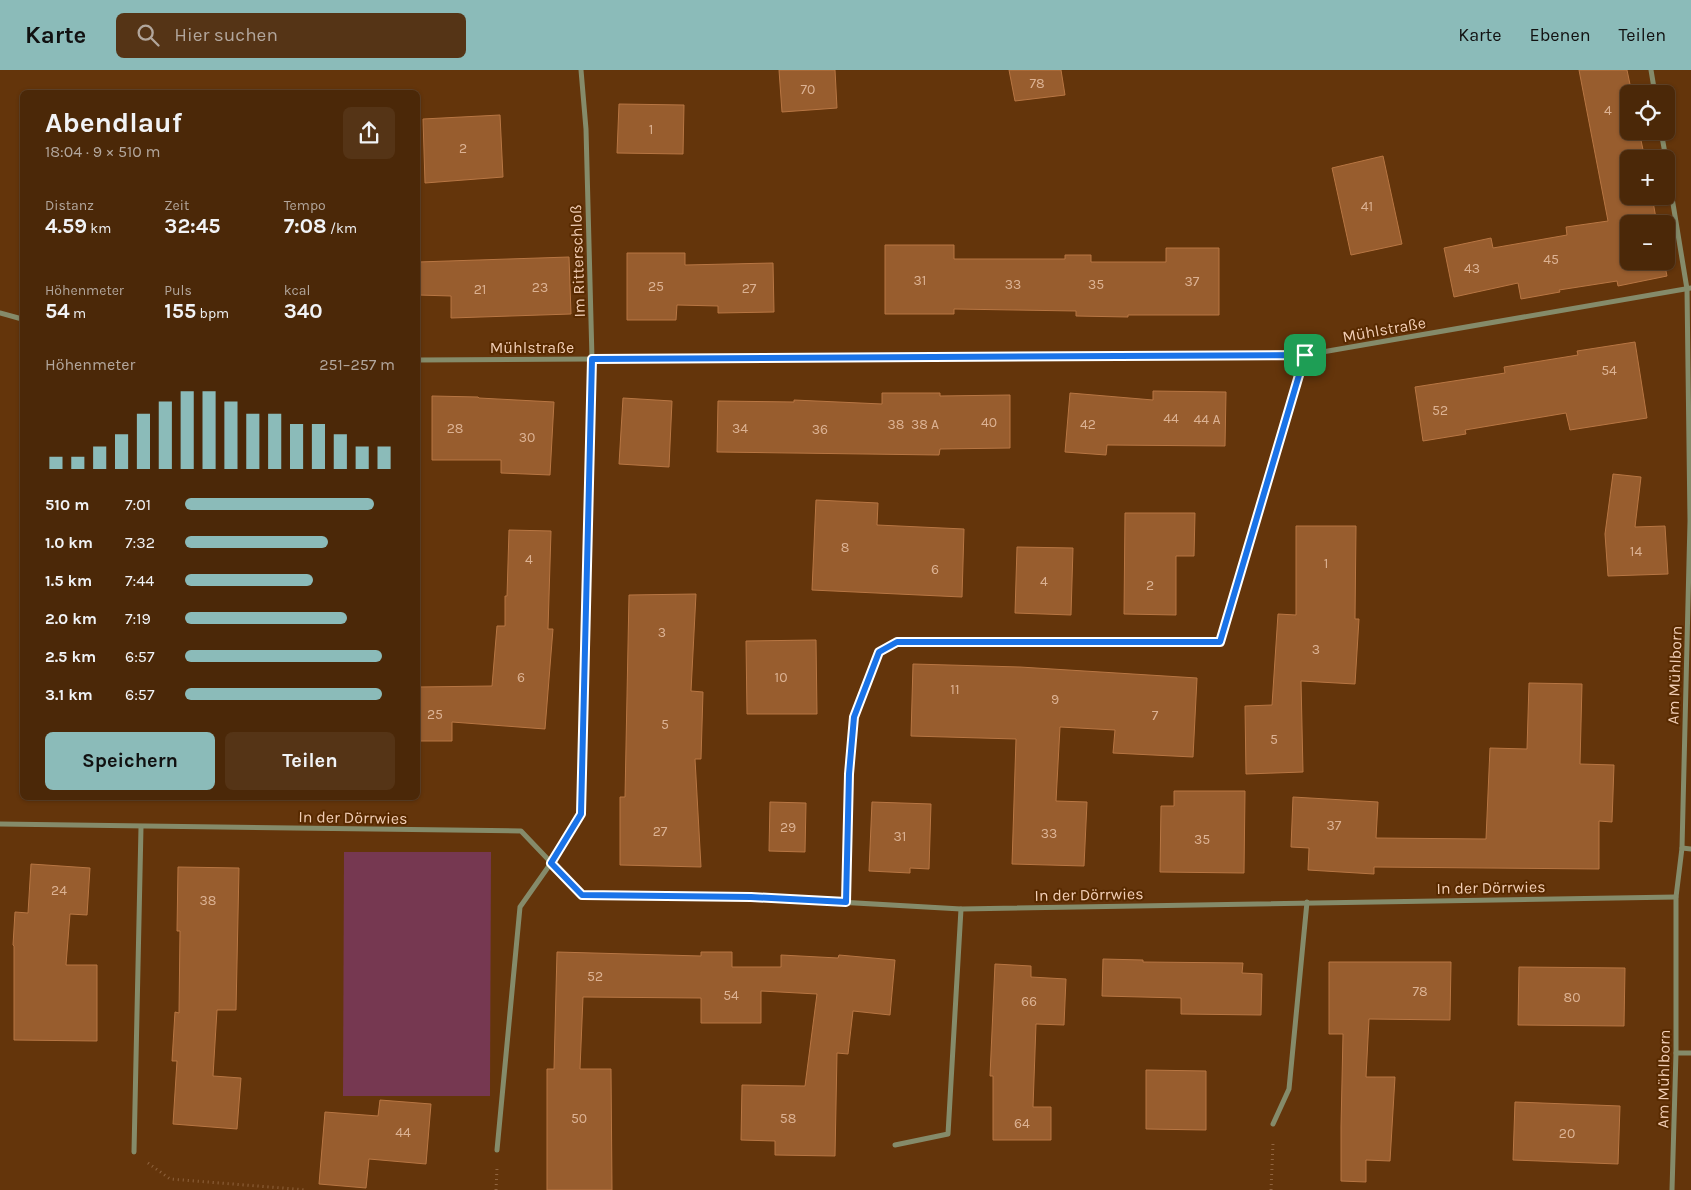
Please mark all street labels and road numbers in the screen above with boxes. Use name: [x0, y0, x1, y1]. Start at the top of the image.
street label: Im Ritterschloß: [566, 204, 589, 318]
street label: Mühlstraße: [1341, 313, 1427, 346]
street label: Mühlstraße: [490, 338, 574, 357]
street label: Am Mühlborn: [1663, 625, 1686, 725]
street label: In der Dörrwies: [298, 807, 408, 828]
street label: In der Dörrwies: [1436, 877, 1546, 898]
street label: In der Dörrwies: [1034, 884, 1144, 905]
street label: Am Mühlborn: [1653, 1029, 1674, 1129]

